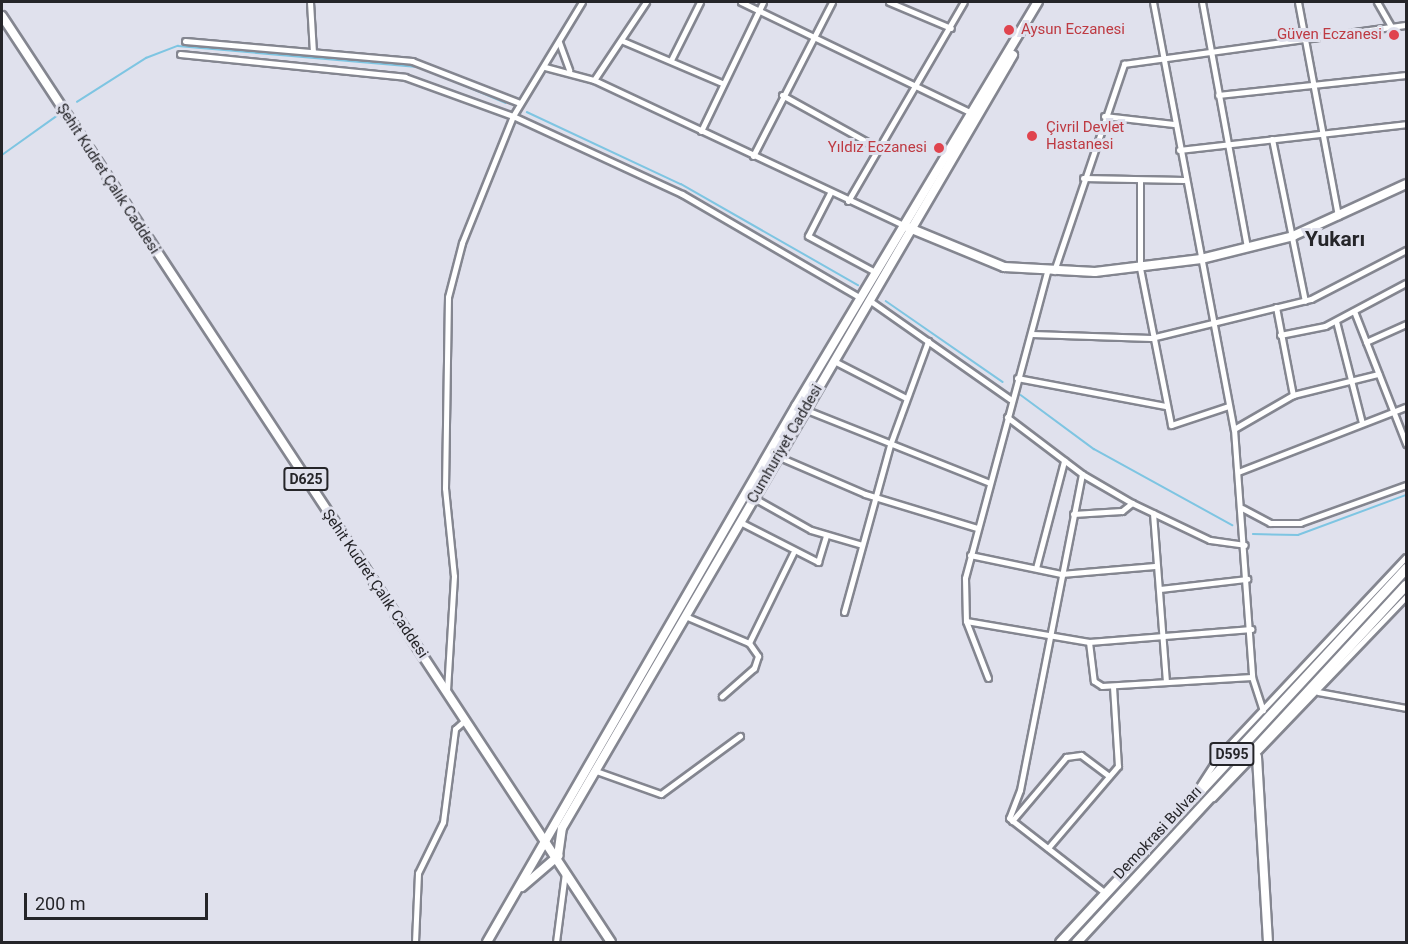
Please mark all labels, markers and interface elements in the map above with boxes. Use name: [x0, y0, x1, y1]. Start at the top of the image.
place label: Aysun Eczanesi: [1021, 21, 1125, 39]
marker: Aysun Eczanesi: [1002, 23, 1016, 37]
place label: Güven Eczanesi: [1277, 26, 1382, 44]
marker: Güven Eczanesi: [1387, 28, 1401, 42]
street label: Şehit Kudret Çalık Caddesi: [53, 100, 163, 258]
place label: Çivril Devlet Hastanesi: [1046, 118, 1124, 153]
marker: Çivril Devlet Hastanesi: [1023, 127, 1041, 145]
place label: Yıldız Eczanesi: [828, 139, 927, 157]
marker: Yıldız Eczanesi: [932, 141, 946, 155]
district label: Yukarı: [1305, 226, 1365, 252]
street label: Cumhuriyet Caddesi: [744, 381, 826, 507]
road number: D625: [282, 468, 330, 490]
street label: Şehit Kudret Çalık Caddesi: [318, 506, 432, 662]
road number: D595: [1208, 743, 1256, 765]
street label: Demokrasi Bulvarı: [1110, 783, 1206, 883]
scale bar: [27, 881, 212, 919]
text: 200 m: [35, 893, 86, 914]

